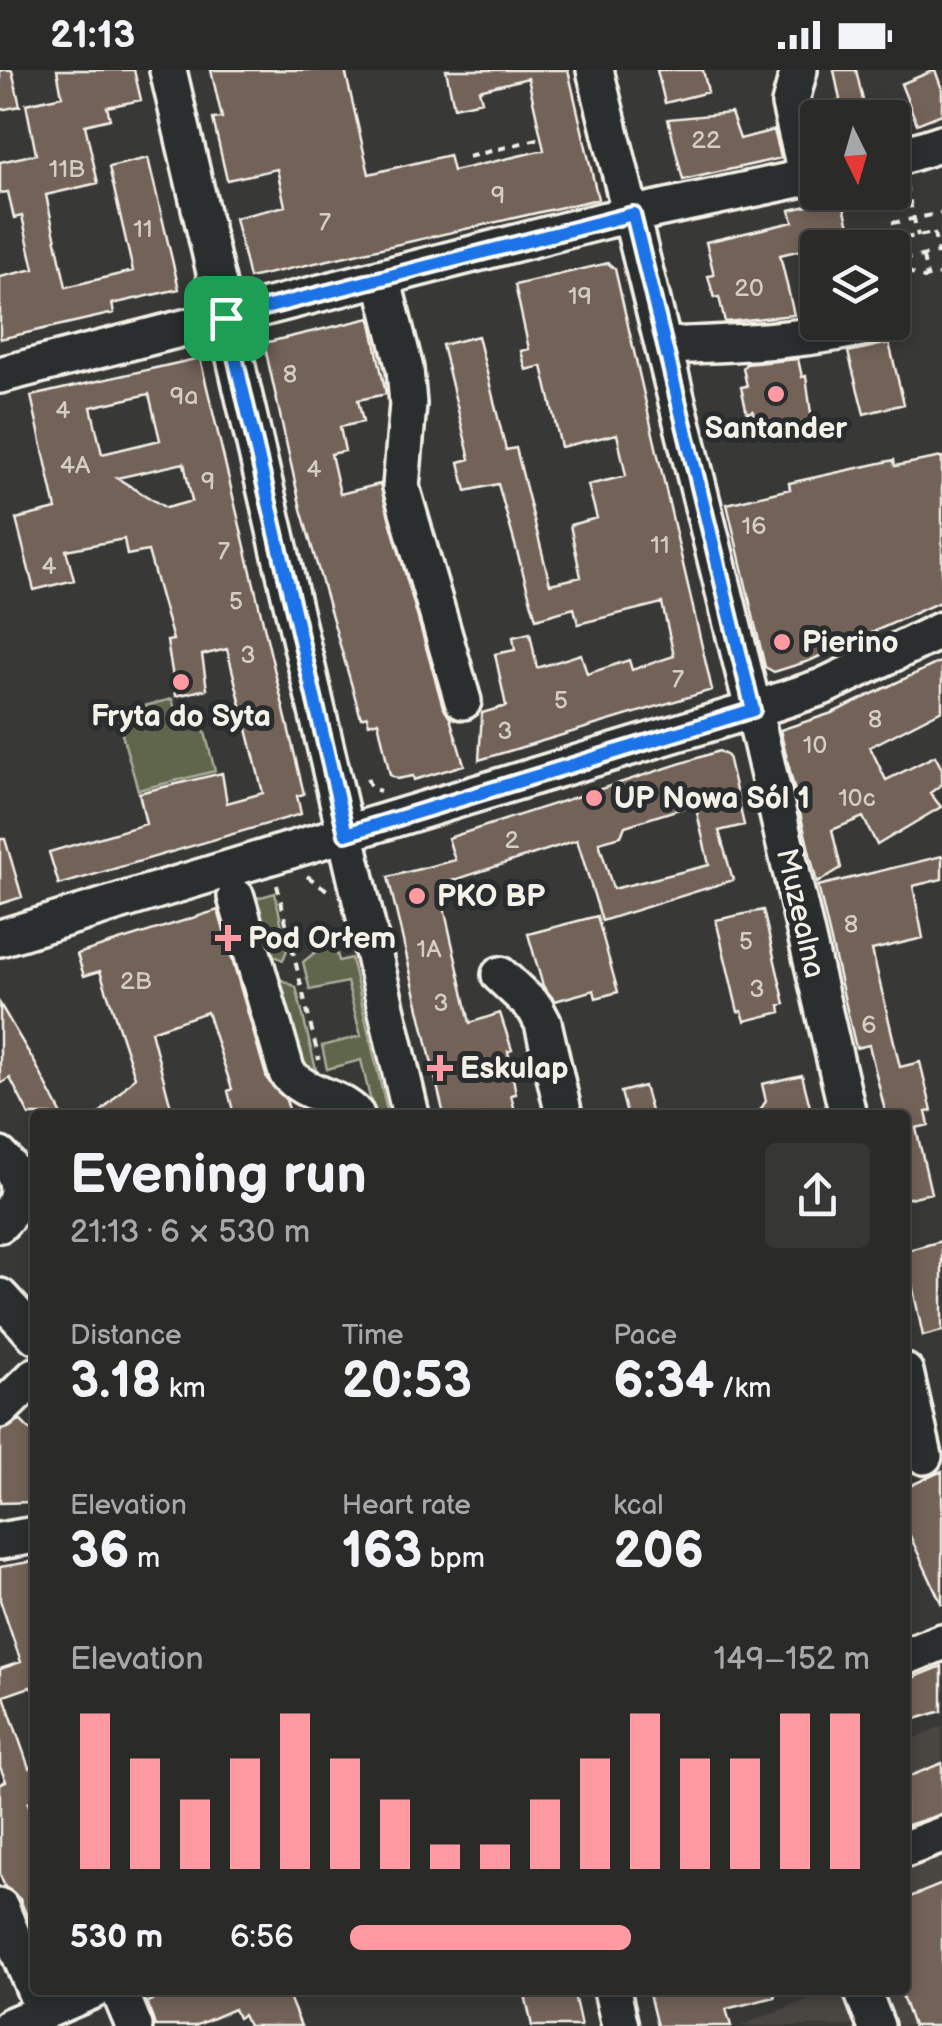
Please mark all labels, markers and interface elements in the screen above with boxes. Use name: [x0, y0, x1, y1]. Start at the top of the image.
text: 21:13: [50, 13, 135, 58]
north arrow: [800, 100, 910, 210]
map controls: [800, 100, 910, 340]
house number: 22: [691, 125, 721, 156]
house number: 11B: [49, 154, 85, 185]
house number: 9: [491, 180, 505, 211]
house number: 7: [319, 207, 332, 238]
house number: 11: [133, 214, 153, 245]
button: layers: [800, 230, 910, 340]
house number: 20: [734, 273, 764, 304]
pin: [184, 276, 269, 361]
house number: 19: [568, 281, 592, 312]
icon: arrive: [199, 291, 254, 346]
house number: 8: [283, 359, 297, 390]
house number: 9a: [170, 381, 198, 412]
marker: Santander: [765, 383, 787, 405]
house number: 4: [55, 395, 71, 426]
place label: Santander: [705, 411, 848, 447]
house number: 4A: [60, 450, 91, 481]
house number: 4: [306, 454, 322, 485]
house number: 9: [201, 466, 215, 497]
house number: 16: [742, 511, 766, 542]
house number: 11: [650, 530, 670, 561]
house number: 7: [218, 536, 231, 567]
house number: 4: [41, 551, 57, 582]
house number: 5: [229, 586, 243, 617]
place label: Pierino: [802, 625, 899, 661]
marker: Pierino: [771, 631, 793, 653]
house number: 3: [240, 640, 256, 671]
house number: 7: [672, 664, 685, 695]
marker: Fryta do Syta: [170, 671, 192, 693]
house number: 5: [554, 685, 568, 716]
place label: Fryta do Syta: [91, 699, 271, 735]
house number: 8: [868, 704, 882, 735]
house number: 3: [497, 716, 513, 747]
house number: 10: [803, 730, 827, 761]
place label: UP Nowa Sól 1: [614, 781, 810, 817]
house number: 10c: [838, 783, 876, 814]
marker: UP Nowa Sól 1: [583, 787, 605, 809]
house number: 2: [505, 825, 520, 856]
street label: Muzealna: [768, 845, 832, 982]
place label: PKO BP: [437, 879, 545, 915]
marker: PKO BP: [406, 885, 428, 907]
house number: 8: [844, 909, 858, 940]
place label: Pod Orłem: [248, 921, 396, 957]
house number: 5: [739, 926, 753, 957]
marker: Pod Orłem: [217, 927, 239, 949]
house number: 1A: [417, 934, 442, 965]
house number: 2B: [120, 966, 152, 997]
house number: 3: [749, 974, 765, 1005]
house number: 3: [433, 988, 449, 1019]
house number: 6: [861, 1010, 877, 1041]
place label: Eskulap: [460, 1051, 568, 1087]
marker: Eskulap: [429, 1057, 451, 1079]
text: Evening run: [70, 1142, 367, 1209]
button: share: [765, 1143, 870, 1248]
text: 21:13 · 6 × 530 m: [70, 1213, 310, 1252]
text: Distance: [70, 1319, 182, 1352]
text: Time: [342, 1319, 404, 1352]
text: Pace: [613, 1319, 677, 1352]
text: 3.18: [70, 1352, 161, 1412]
text: 20:53: [342, 1352, 472, 1412]
text: 6:34: [613, 1352, 714, 1412]
text: km: [161, 1372, 206, 1405]
text: /km: [714, 1372, 771, 1405]
text: Elevation: [70, 1489, 187, 1522]
text: Heart rate: [342, 1489, 471, 1522]
text: kcal: [613, 1489, 664, 1522]
text: 36: [70, 1522, 130, 1582]
text: 163: [342, 1522, 422, 1582]
text: 206: [613, 1522, 704, 1582]
text: m: [130, 1542, 160, 1575]
text: bpm: [422, 1542, 485, 1575]
text: Elevation: [70, 1640, 203, 1679]
text: 149–152 m: [714, 1640, 870, 1679]
text: 530 m: [70, 1918, 163, 1957]
text: 6:56: [230, 1918, 294, 1957]

